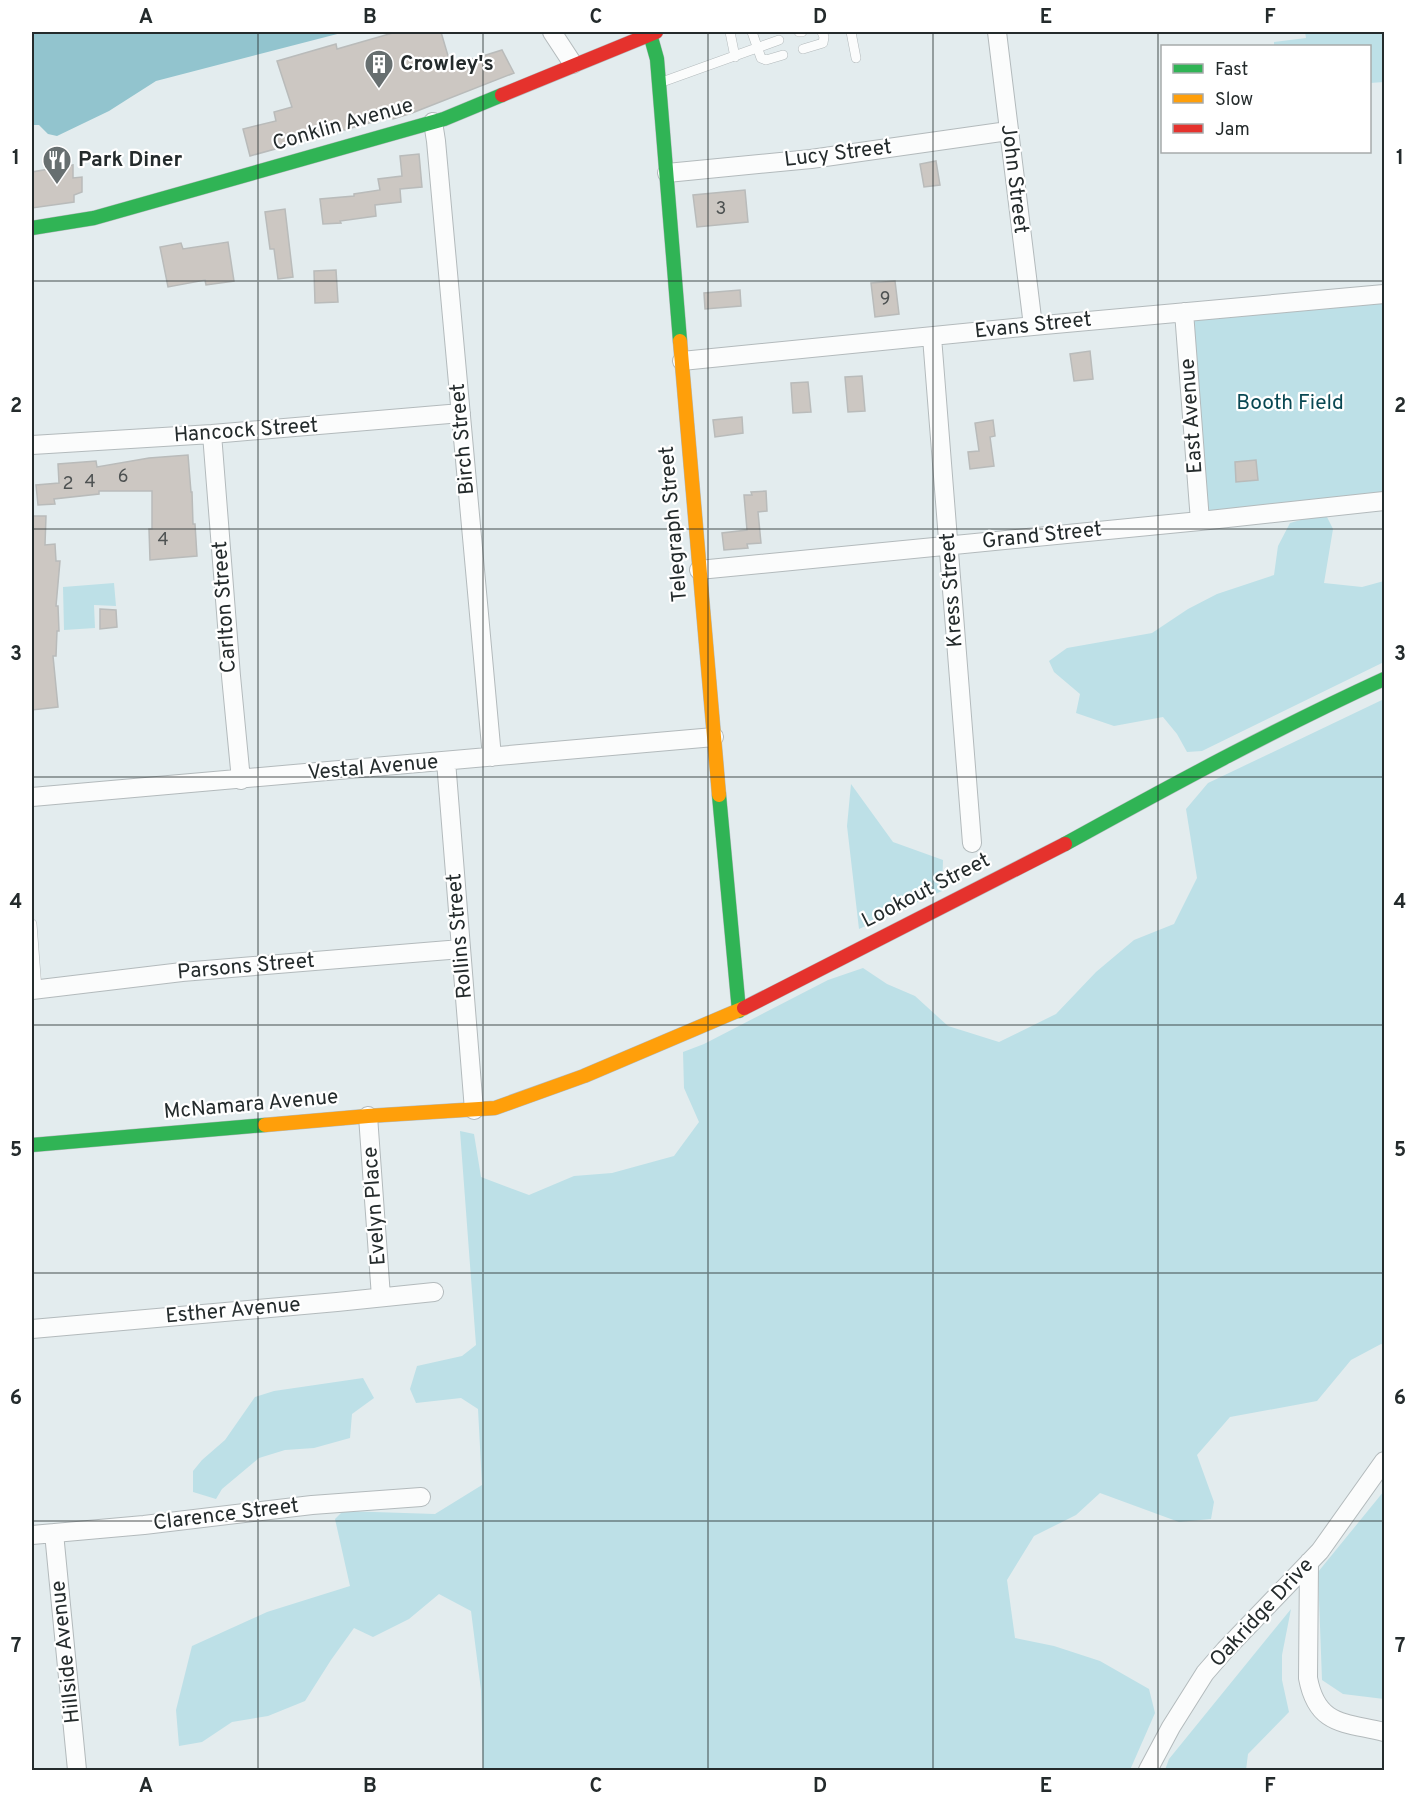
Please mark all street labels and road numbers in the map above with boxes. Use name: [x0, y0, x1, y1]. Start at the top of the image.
street label: Conklin Avenue: [269, 92, 417, 158]
street label: John Street: [994, 123, 1034, 235]
street label: Lucy Street: [783, 134, 893, 174]
street label: Evans Street: [973, 306, 1093, 346]
street label: East Avenue: [1175, 357, 1209, 475]
street label: Birch Street: [445, 382, 481, 496]
street label: Hancock Street: [173, 412, 319, 450]
street label: Telegraph Street: [654, 445, 694, 603]
street label: Grand Street: [981, 516, 1103, 556]
street label: Kress Street: [935, 532, 969, 648]
street label: Carlton Street: [207, 540, 243, 674]
street label: Vestal Avenue: [307, 749, 439, 787]
street label: Lookout Street: [857, 847, 995, 935]
street label: Rollins Street: [441, 872, 479, 1000]
street label: Parsons Street: [176, 948, 316, 986]
street label: McNamara Avenue: [163, 1084, 339, 1126]
street label: Evelyn Place: [357, 1146, 393, 1266]
street label: Esther Avenue: [164, 1292, 302, 1330]
street label: Clarence Street: [152, 1493, 300, 1537]
street label: Oakridge Drive: [1204, 1553, 1320, 1673]
street label: Hillside Avenue: [45, 1579, 87, 1725]

